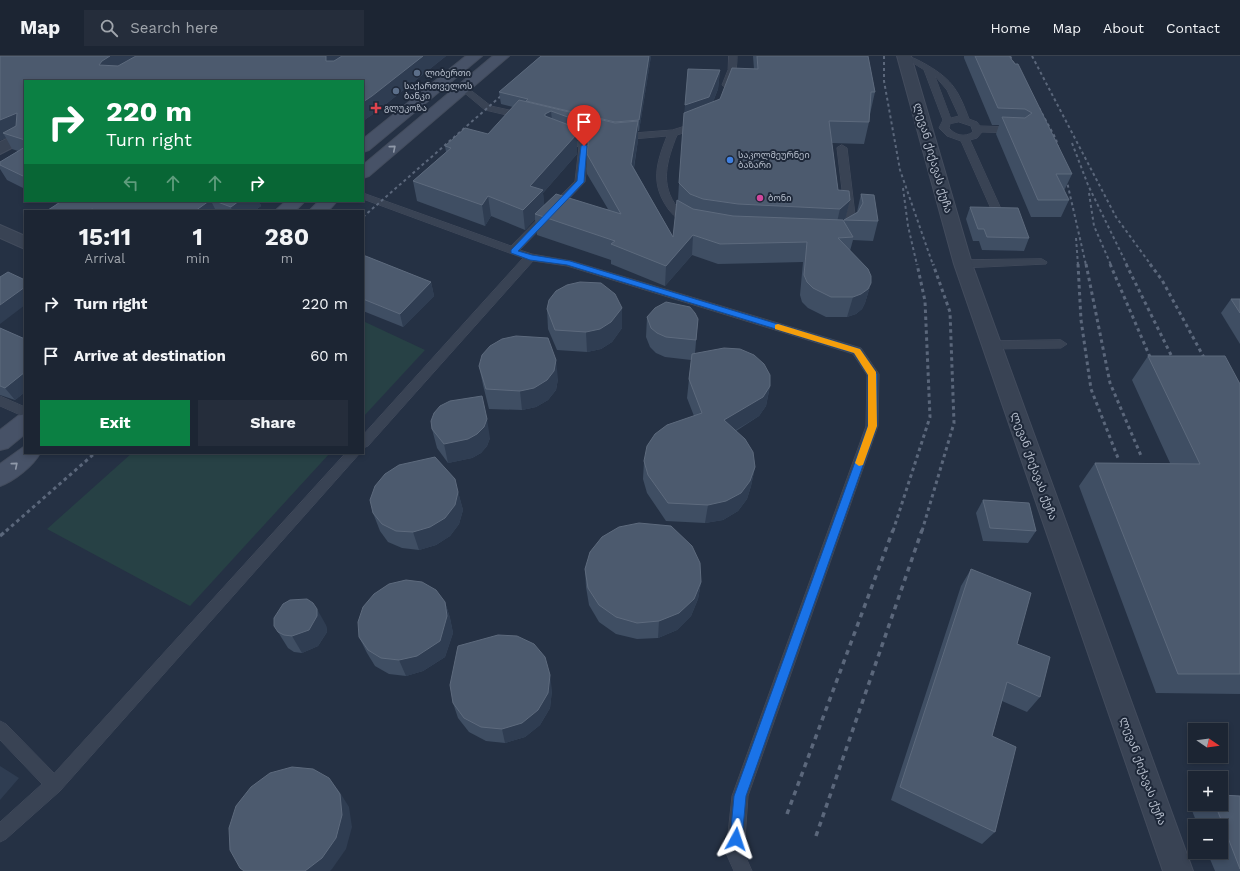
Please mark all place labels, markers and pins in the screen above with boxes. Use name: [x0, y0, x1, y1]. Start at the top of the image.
marker: ლიბერთი: [412, 68, 422, 78]
place label: ლიბერთი: [425, 68, 471, 79]
place label: საქართველოს ბანკი: [404, 81, 473, 101]
marker: საქართველოს ბანკი: [391, 86, 401, 96]
marker: გლუკოზა: [371, 103, 381, 113]
place label: გლუკოზა: [384, 103, 427, 114]
pin: [567, 105, 601, 146]
place label: საკოლმეურნეი ბაზარი: [738, 150, 810, 170]
marker: საკოლმეურნეი ბაზარი: [725, 155, 735, 165]
marker: ბონი: [755, 193, 765, 203]
place label: ბონი: [768, 193, 791, 203]

